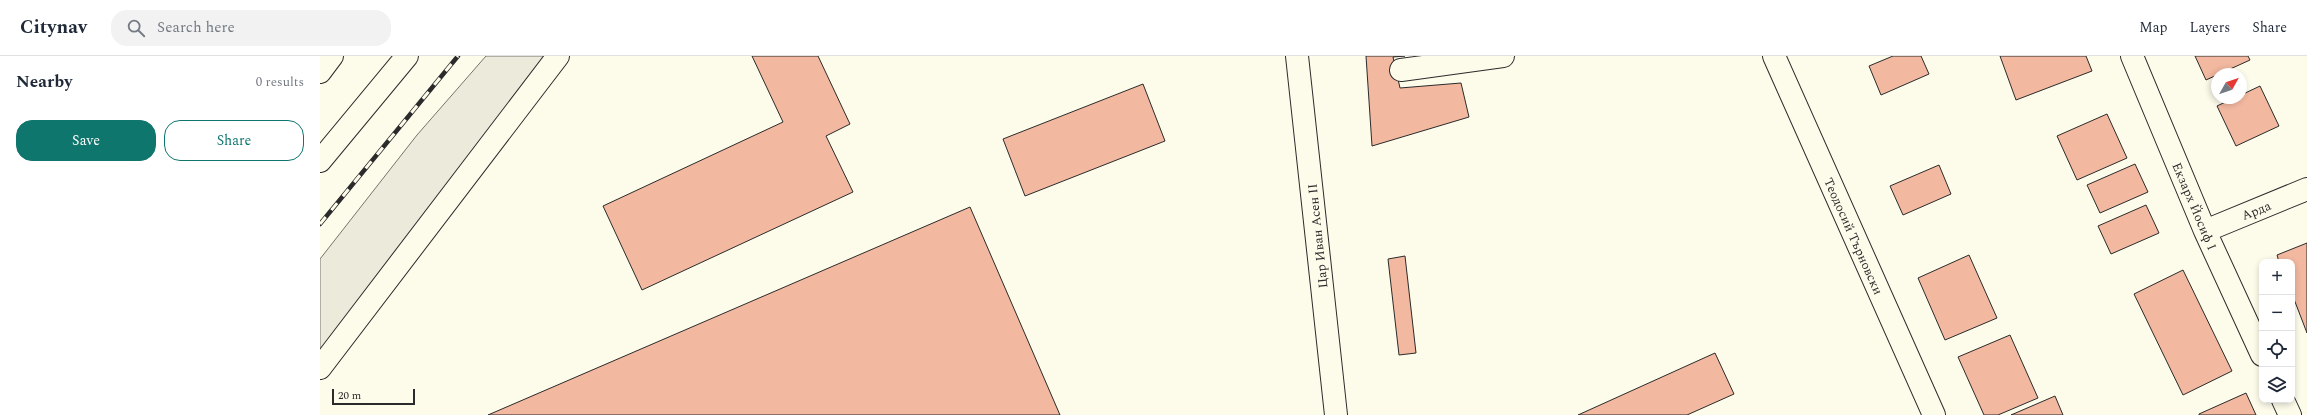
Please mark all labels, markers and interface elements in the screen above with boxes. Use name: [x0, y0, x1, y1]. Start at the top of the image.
search box: [111, 10, 391, 46]
text: Citynav: [20, 13, 87, 42]
text: Search here: [157, 16, 235, 39]
icon: search: [125, 17, 147, 39]
text: Map: [2139, 17, 2168, 38]
text: Layers: [2190, 17, 2230, 38]
text: Share: [2252, 17, 2287, 38]
north arrow: [2211, 68, 2247, 104]
text: Nearby: [16, 69, 72, 95]
text: 0 results: [256, 72, 304, 92]
button: Save: [16, 120, 156, 161]
button: Share: [164, 120, 304, 161]
street label: Екзарх Йосиф I: [2166, 159, 2222, 254]
street label: Теодосий Търновски: [1818, 175, 1888, 298]
street label: Цар Иван Асен II: [1303, 183, 1333, 289]
street label: Арда: [2239, 196, 2275, 226]
map controls: [2259, 259, 2295, 403]
button: +: [2259, 259, 2295, 295]
button: −: [2259, 295, 2295, 331]
button: locate: [2259, 331, 2295, 367]
button: layers: [2259, 367, 2295, 403]
scale bar: [332, 387, 415, 406]
text: 20 m: [338, 387, 361, 404]

